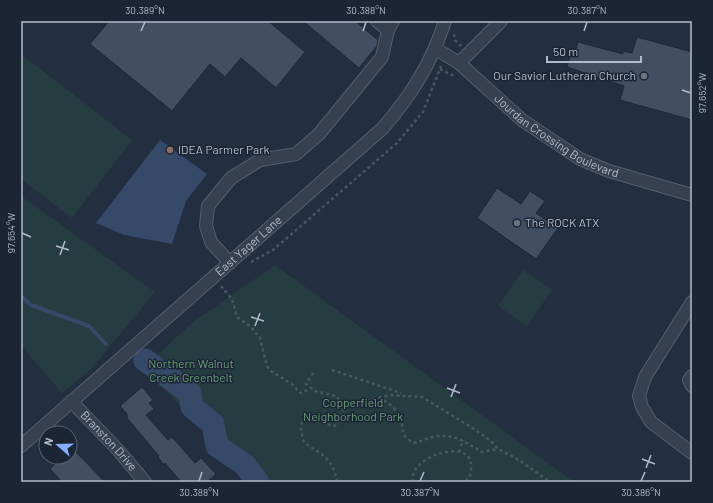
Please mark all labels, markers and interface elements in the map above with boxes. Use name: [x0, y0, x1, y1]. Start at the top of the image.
text: 30.389°N: [125, 4, 165, 16]
text: 30.388°N: [346, 4, 386, 16]
text: 30.387°N: [567, 4, 607, 16]
scale bar: [547, 38, 641, 64]
text: 50 m: [553, 44, 578, 58]
place label: Our Savior Lutheran Church: [493, 68, 636, 82]
marker: Our Savior Lutheran Church: [639, 71, 649, 81]
text: 97.652°W: [696, 73, 708, 113]
street label: Jourdan Crossing Boulevard: [492, 91, 621, 179]
place label: IDEA Parmer Park: [178, 142, 270, 156]
marker: IDEA Parmer Park: [165, 145, 175, 155]
text: 97.654°W: [5, 212, 17, 253]
street label: East Yager Lane: [212, 212, 284, 278]
place label: The ROCK ATX: [525, 215, 599, 229]
marker: The ROCK ATX: [512, 218, 522, 228]
park label: Northern Walnut Creek Greenbelt: [148, 356, 234, 384]
park label: Copperfield Neighborhood Park: [303, 395, 403, 423]
street label: Branston Drive: [78, 407, 141, 473]
north arrow: [38, 425, 78, 465]
text: N: [41, 436, 55, 447]
text: 30.388°N: [179, 486, 219, 498]
text: 30.387°N: [400, 486, 440, 498]
text: 30.386°N: [621, 486, 661, 498]

